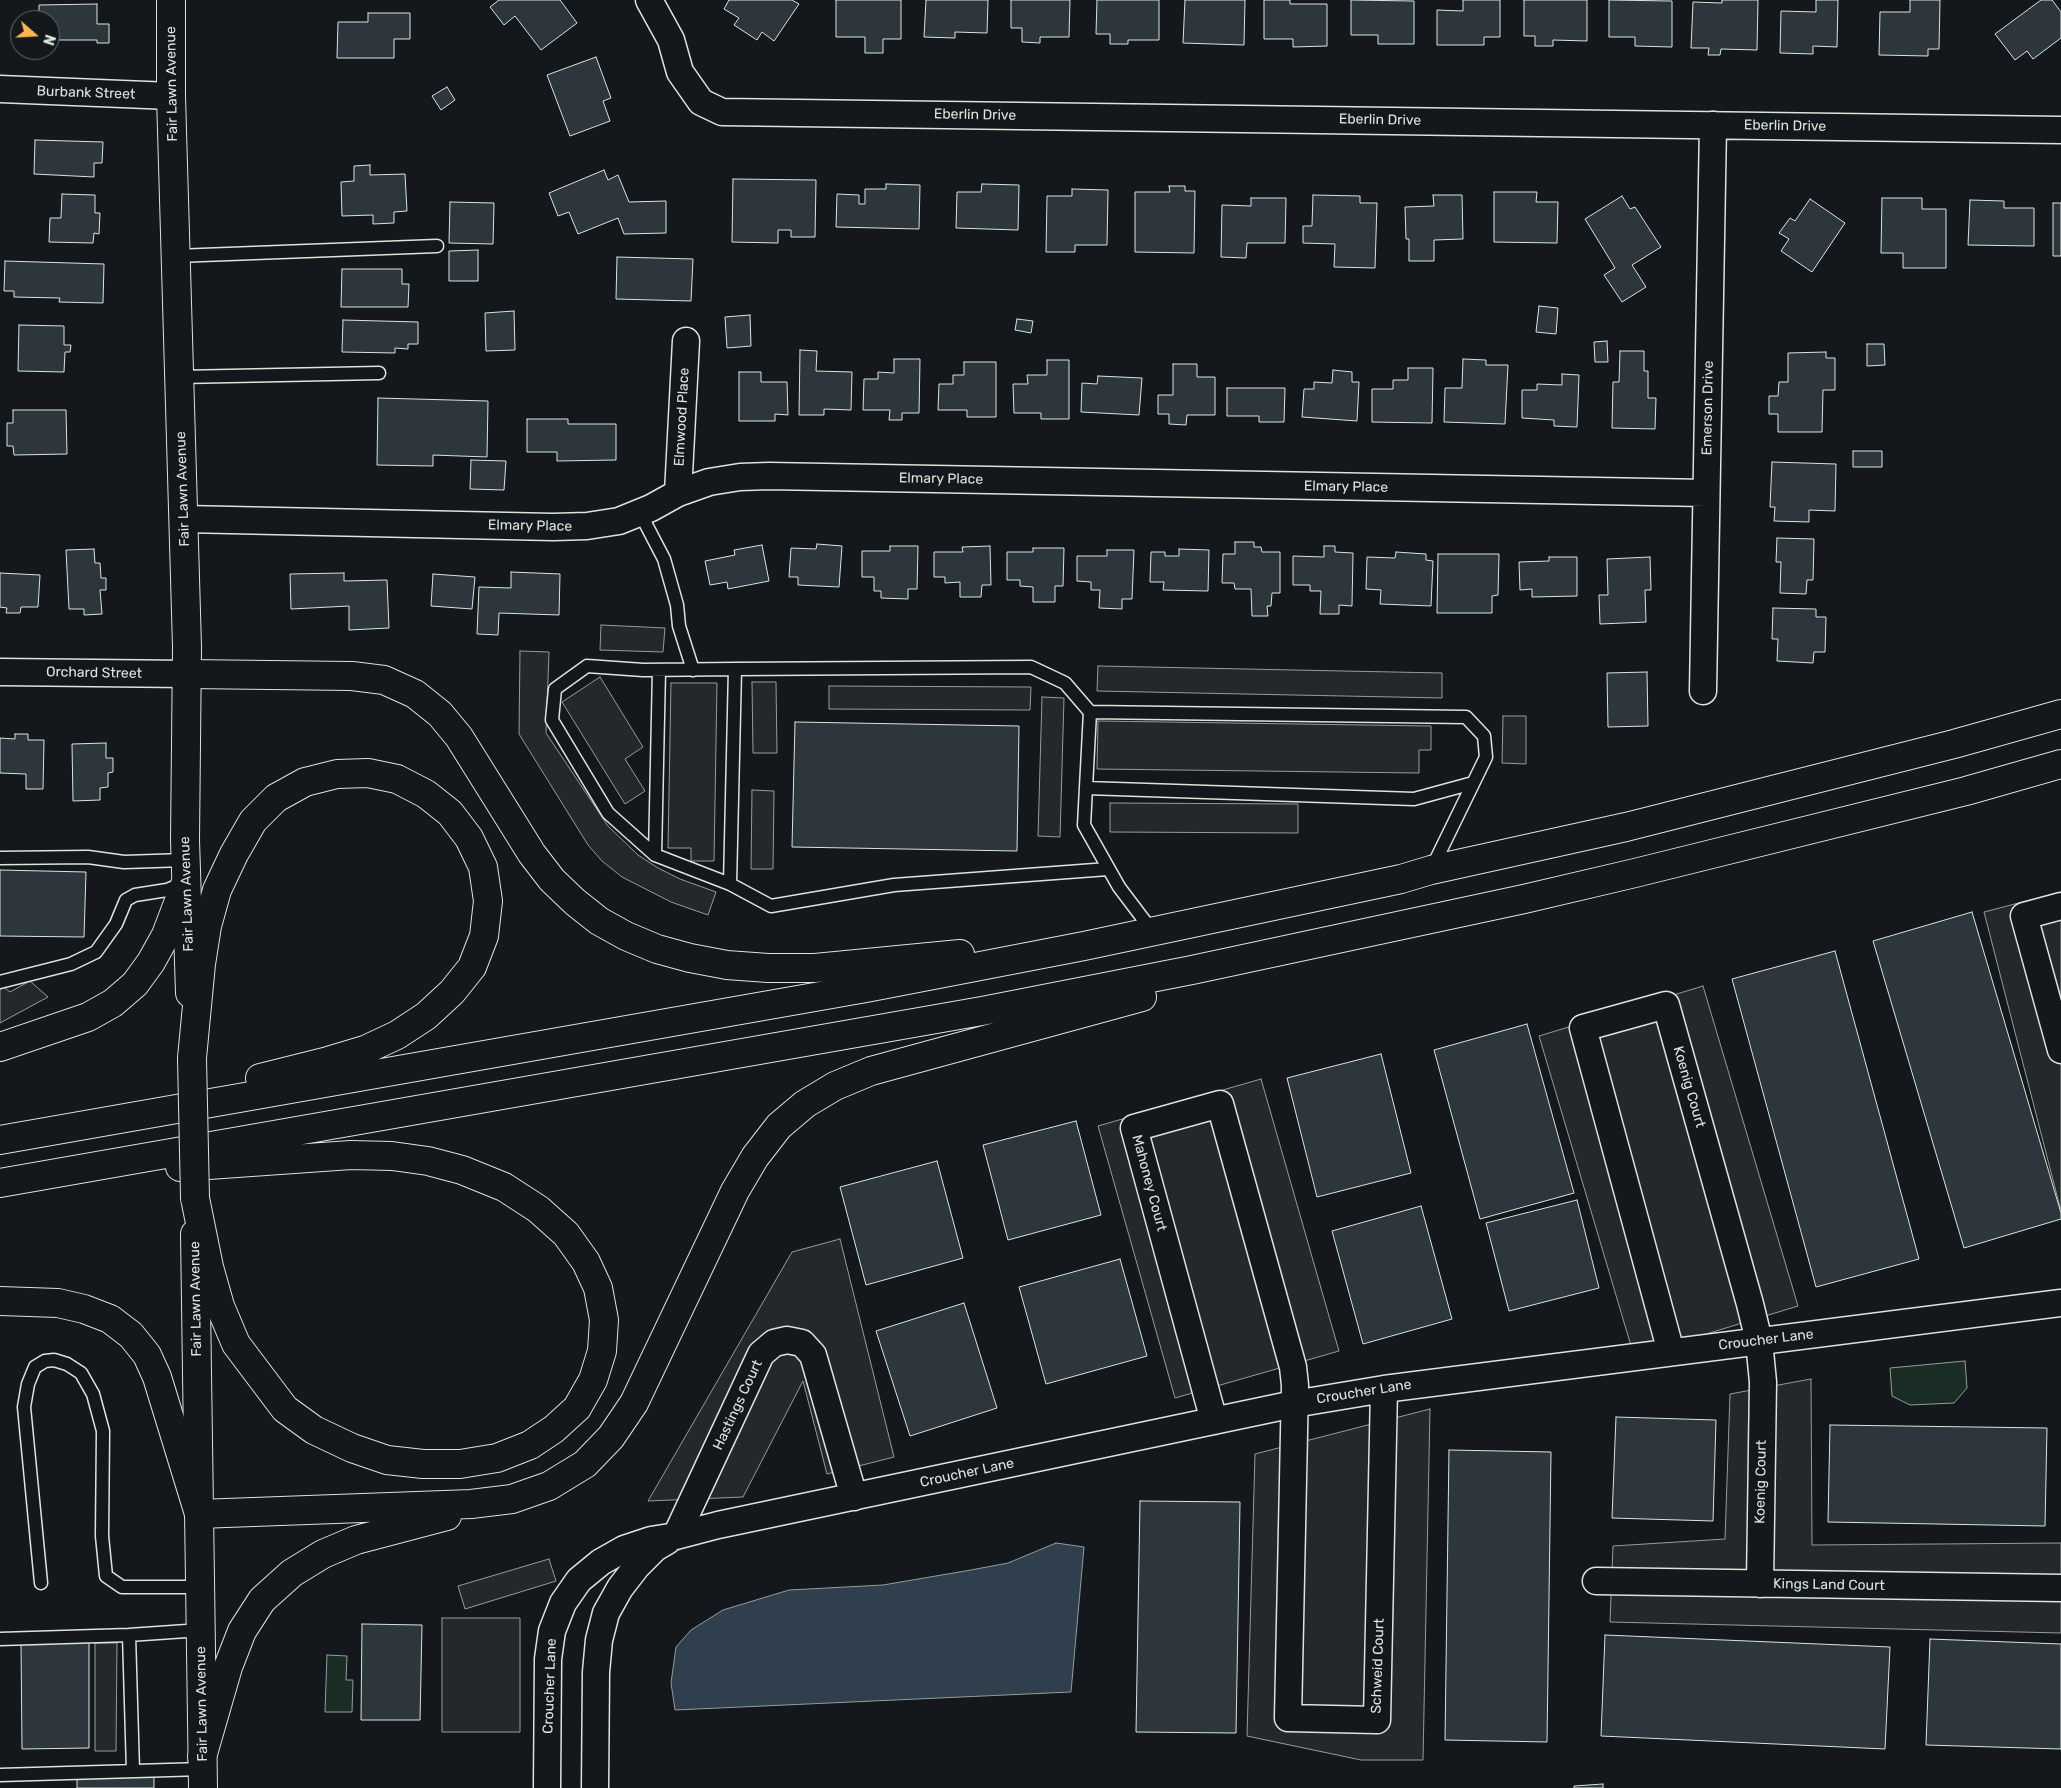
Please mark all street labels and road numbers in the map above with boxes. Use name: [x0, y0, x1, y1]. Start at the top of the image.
street label: Fair Lawn Avenue: [163, 26, 181, 142]
street label: Burbank Street: [36, 83, 136, 103]
street label: Eberlin Drive: [934, 106, 1016, 124]
street label: Eberlin Drive: [1339, 111, 1421, 129]
street label: Eberlin Drive: [1744, 117, 1826, 135]
street label: Emerson Drive: [1699, 360, 1717, 456]
street label: Elmwood Place: [671, 367, 693, 467]
street label: Fair Lawn Avenue: [173, 431, 193, 547]
street label: Elmary Place: [899, 470, 983, 488]
street label: Elmary Place: [1304, 478, 1388, 496]
street label: Elmary Place: [488, 517, 572, 535]
street label: Orchard Street: [46, 664, 142, 682]
street label: Fair Lawn Avenue: [177, 836, 197, 952]
street label: Koenig Court: [1669, 1044, 1709, 1130]
street label: Mahoney Court: [1128, 1133, 1170, 1233]
street label: Fair Lawn Avenue: [187, 1241, 205, 1357]
street label: Croucher Lane: [1717, 1326, 1815, 1354]
street label: Hastings Court: [710, 1357, 766, 1453]
street label: Croucher Lane: [1315, 1376, 1413, 1408]
street label: Koenig Court: [1752, 1440, 1770, 1524]
street label: Croucher Lane: [918, 1455, 1016, 1491]
street label: Kings Land Court: [1773, 1576, 1885, 1594]
street label: Schweid Court: [1368, 1618, 1388, 1714]
street label: Croucher Lane: [540, 1638, 560, 1734]
street label: Fair Lawn Avenue: [193, 1646, 211, 1762]

